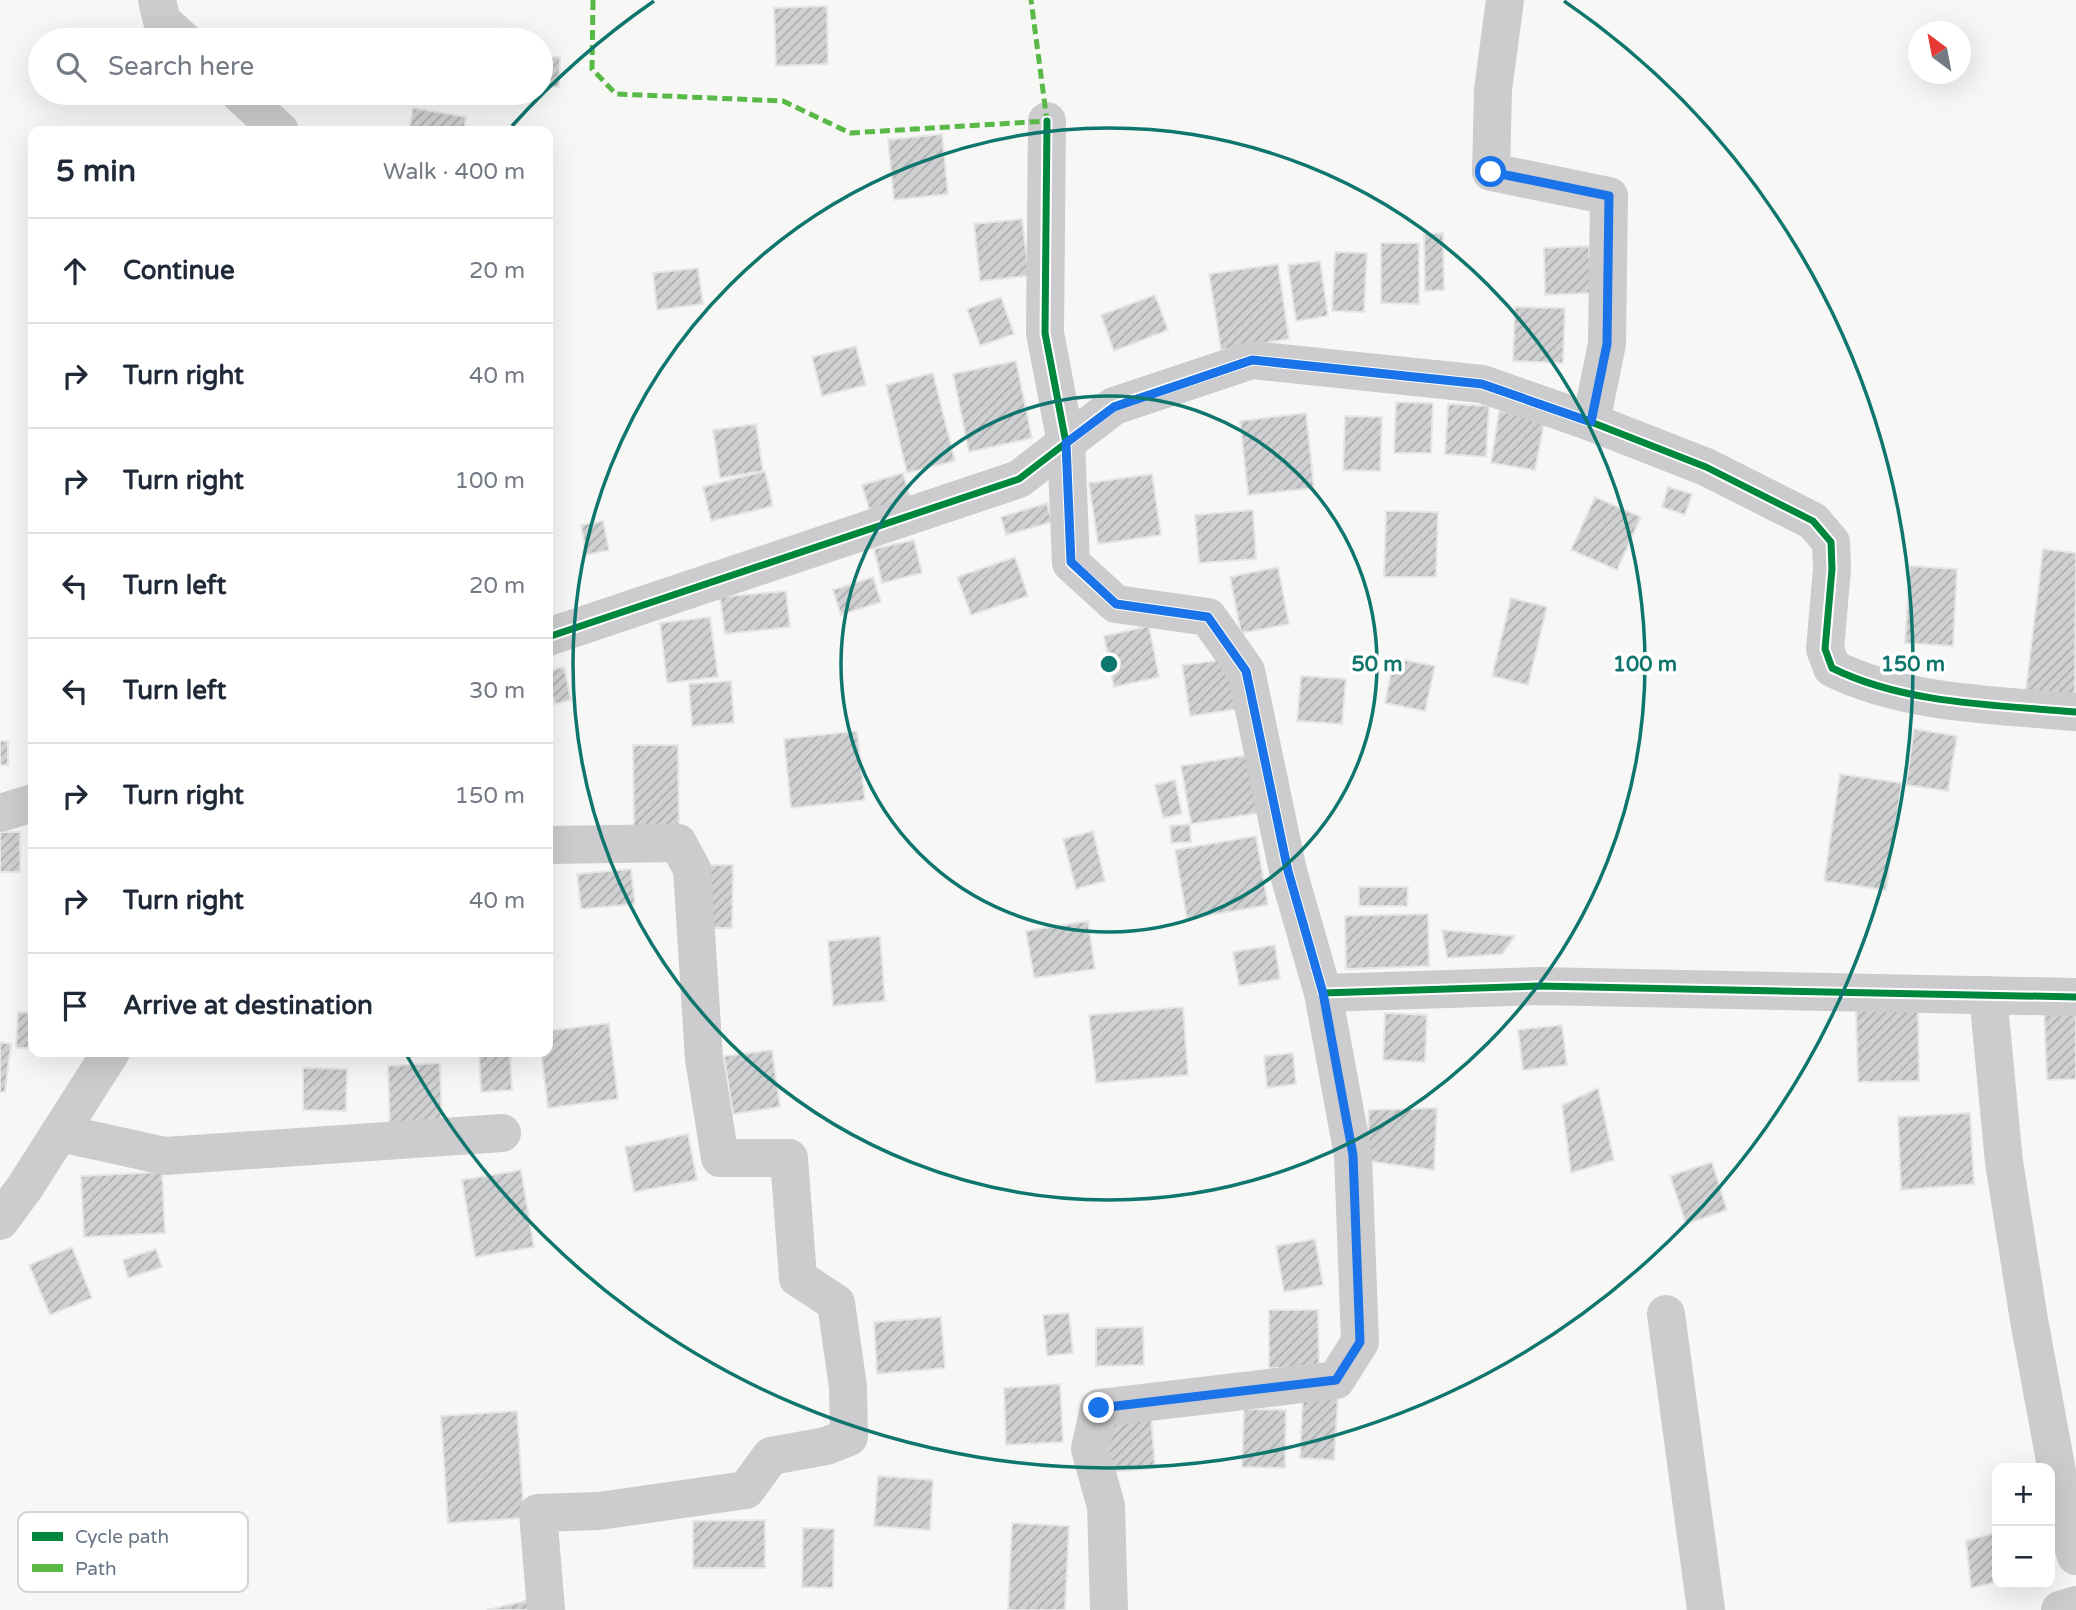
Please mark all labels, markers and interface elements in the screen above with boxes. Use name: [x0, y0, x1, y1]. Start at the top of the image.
north arrow: [1908, 21, 1971, 84]
search box: [28, 28, 553, 105]
icon: search: [52, 48, 90, 86]
text: Search here: [108, 51, 254, 82]
text: 5 min: [56, 153, 136, 190]
route start: [1475, 156, 1506, 187]
text: Walk · 400 m: [383, 158, 525, 186]
icon: ahead: [56, 252, 94, 290]
text: Continue: [123, 255, 235, 286]
text: 20 m: [469, 257, 525, 285]
icon: right: [56, 357, 94, 395]
text: Turn right: [123, 360, 244, 391]
text: 40 m: [469, 362, 525, 390]
icon: right: [56, 462, 94, 500]
text: Turn right: [123, 465, 244, 496]
text: 100 m: [455, 467, 525, 495]
icon: left: [56, 567, 94, 605]
text: Turn left: [123, 570, 226, 601]
text: 20 m: [469, 572, 525, 600]
centre of rings: [1097, 652, 1121, 676]
text: 50 m: [1351, 652, 1403, 677]
text: 100 m: [1613, 652, 1677, 677]
text: 150 m: [1881, 652, 1945, 677]
icon: left: [56, 672, 94, 710]
text: Turn left: [123, 675, 226, 706]
text: 30 m: [469, 677, 525, 705]
icon: right: [56, 777, 94, 815]
text: Turn right: [123, 780, 244, 811]
text: 150 m: [455, 782, 525, 810]
icon: right: [56, 882, 94, 920]
text: Turn right: [123, 885, 244, 916]
text: 40 m: [469, 887, 525, 915]
icon: arrive: [56, 987, 94, 1025]
text: Arrive at destination: [123, 990, 373, 1021]
route end: [1083, 1392, 1114, 1423]
map controls: [1992, 1463, 2055, 1589]
button: +: [1992, 1463, 2055, 1526]
legend: [18, 1512, 248, 1592]
text: Cycle path: [75, 1526, 169, 1548]
button: −: [1992, 1526, 2055, 1589]
text: Path: [75, 1558, 117, 1580]

